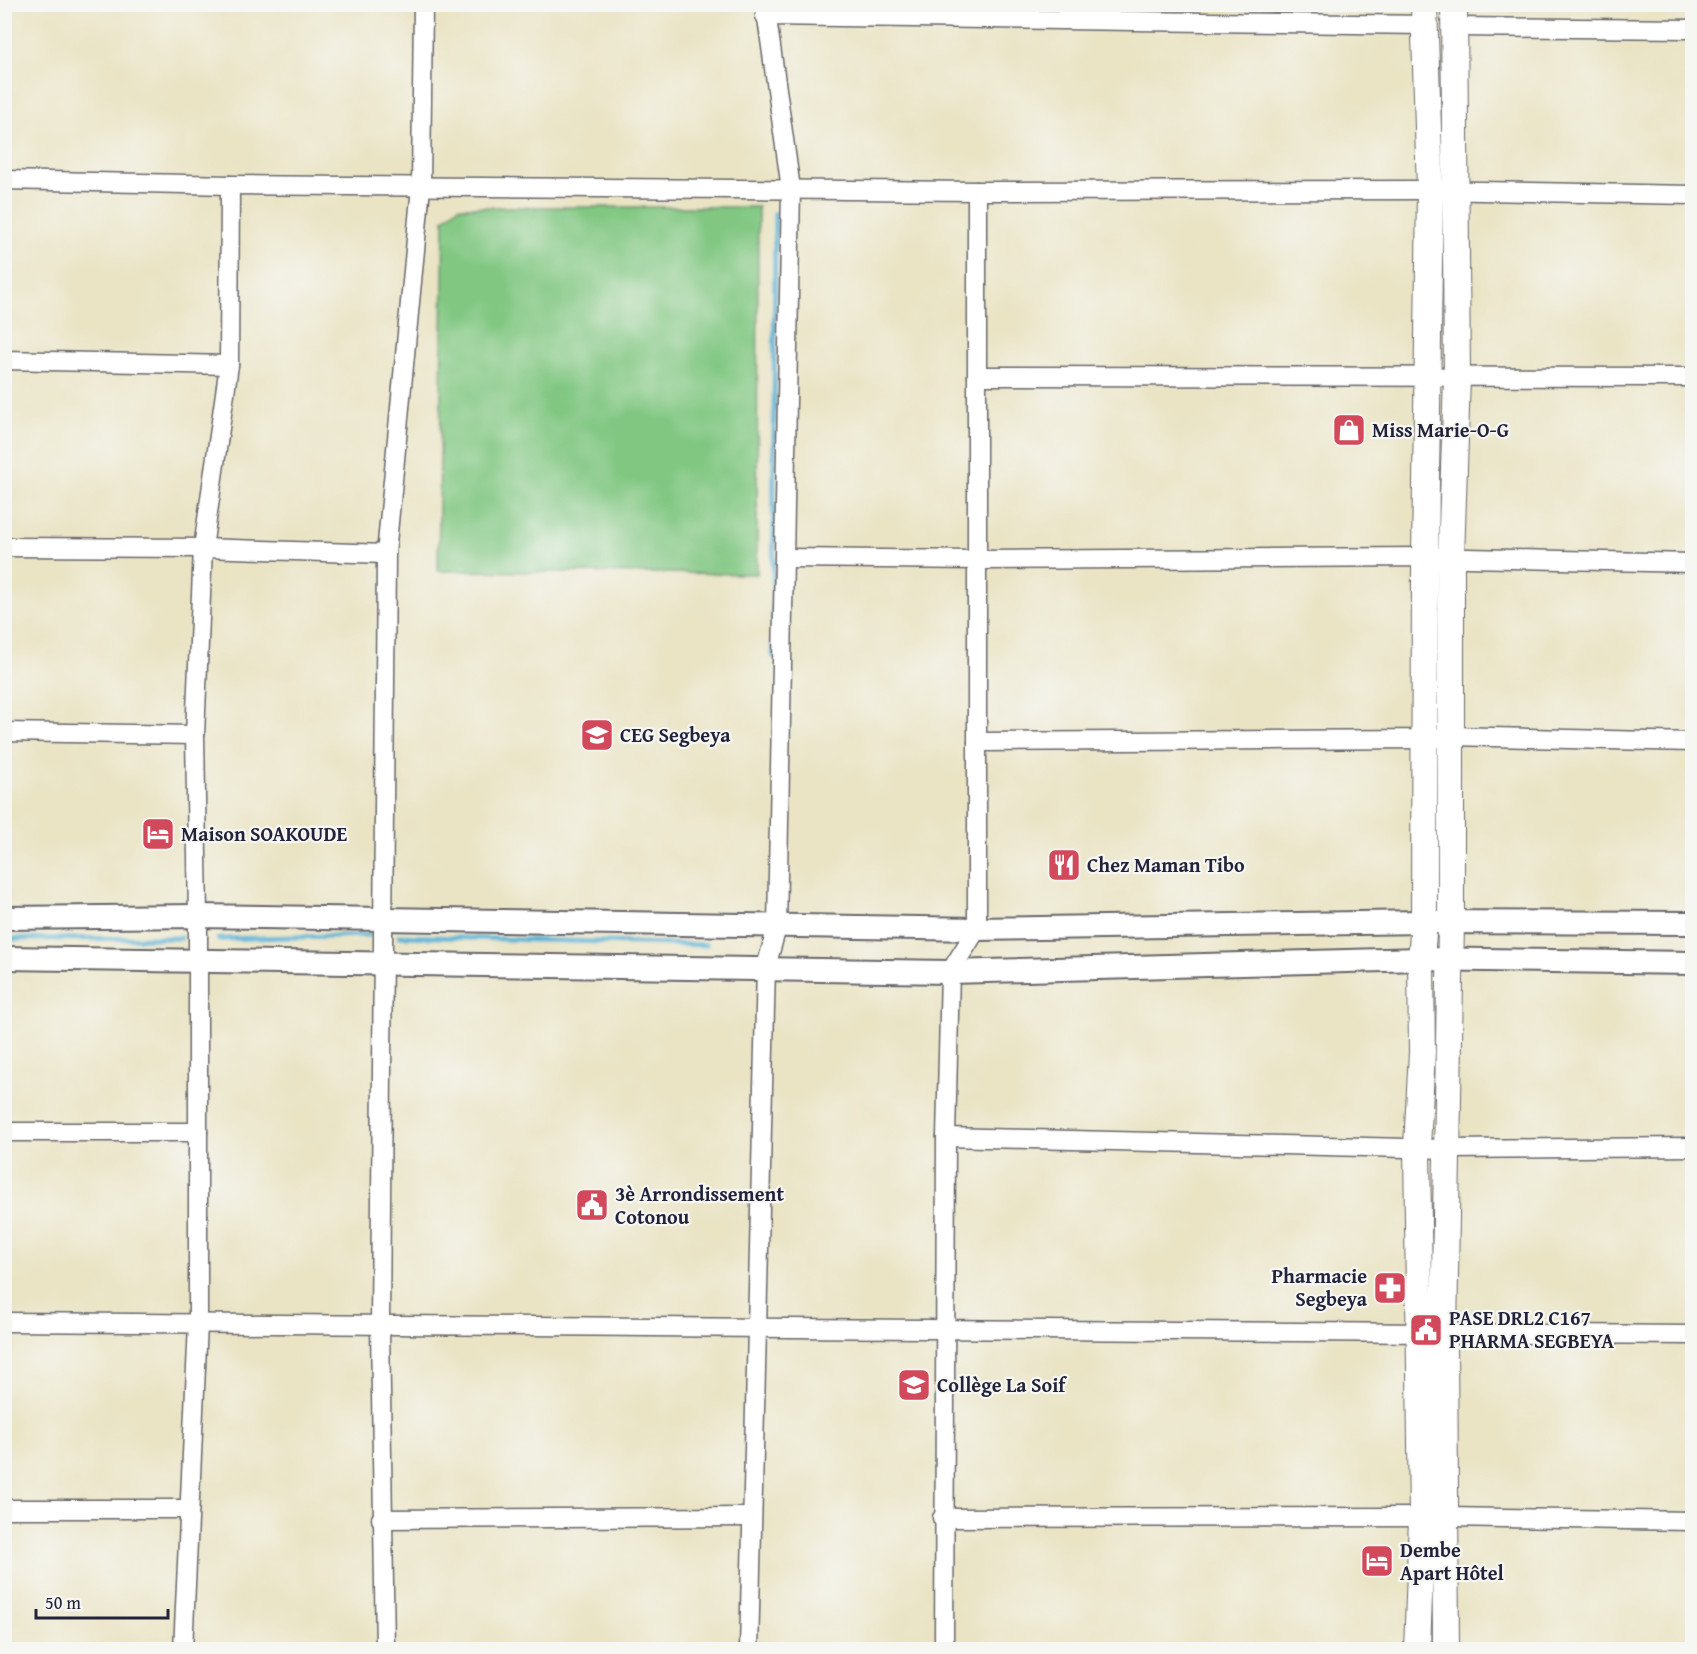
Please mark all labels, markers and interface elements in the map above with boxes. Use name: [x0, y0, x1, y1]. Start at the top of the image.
shop icon: Miss Marie-O-G: [1331, 412, 1367, 448]
place label: Miss Marie-O-G: [1372, 415, 1509, 444]
school or university icon: CEG Segbeya: [579, 717, 615, 753]
place label: CEG Segbeya: [620, 720, 731, 749]
hotel icon: Maison SOAKOUDE: [140, 816, 176, 852]
place label: Maison SOAKOUDE: [181, 819, 348, 848]
restaurant icon: Chez Maman Tibo: [1046, 847, 1082, 883]
place label: Chez Maman Tibo: [1087, 850, 1245, 879]
place label: 3è Arrondissement Cotonou: [615, 1179, 784, 1231]
public building icon: 3è Arrondissement Cotonou: [574, 1187, 610, 1223]
place label: Pharmacie Segbeya: [1271, 1261, 1368, 1313]
pharmacy icon: Pharmacie Segbeya: [1372, 1270, 1408, 1306]
place label: PASE DRL2 C167 PHARMA SEGBEYA: [1449, 1303, 1614, 1355]
public building icon: PASE DRL2 C167 PHARMA SEGBEYA: [1408, 1312, 1444, 1348]
school or university icon: Collège La Soif: [896, 1367, 932, 1403]
place label: Collège La Soif: [937, 1370, 1067, 1399]
place label: Dembe Apart Hôtel: [1400, 1535, 1504, 1587]
hotel icon: Dembe Apart Hôtel: [1359, 1543, 1395, 1579]
scale bar: [36, 1582, 168, 1620]
text: 50 m: [45, 1589, 81, 1616]

